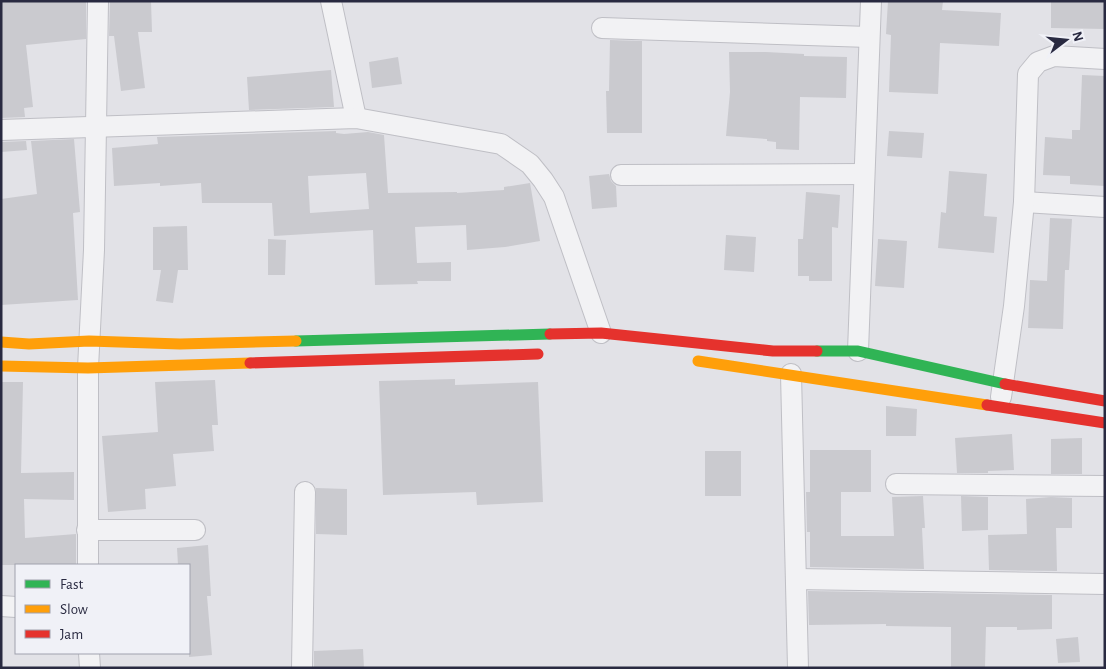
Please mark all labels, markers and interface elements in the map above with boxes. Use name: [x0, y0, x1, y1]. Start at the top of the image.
north arrow: [1041, 15, 1091, 65]
text: N: [1069, 30, 1086, 43]
legend: [15, 564, 190, 654]
text: Fast: [60, 577, 84, 592]
text: Slow: [60, 602, 88, 617]
text: Jam: [60, 627, 83, 642]

